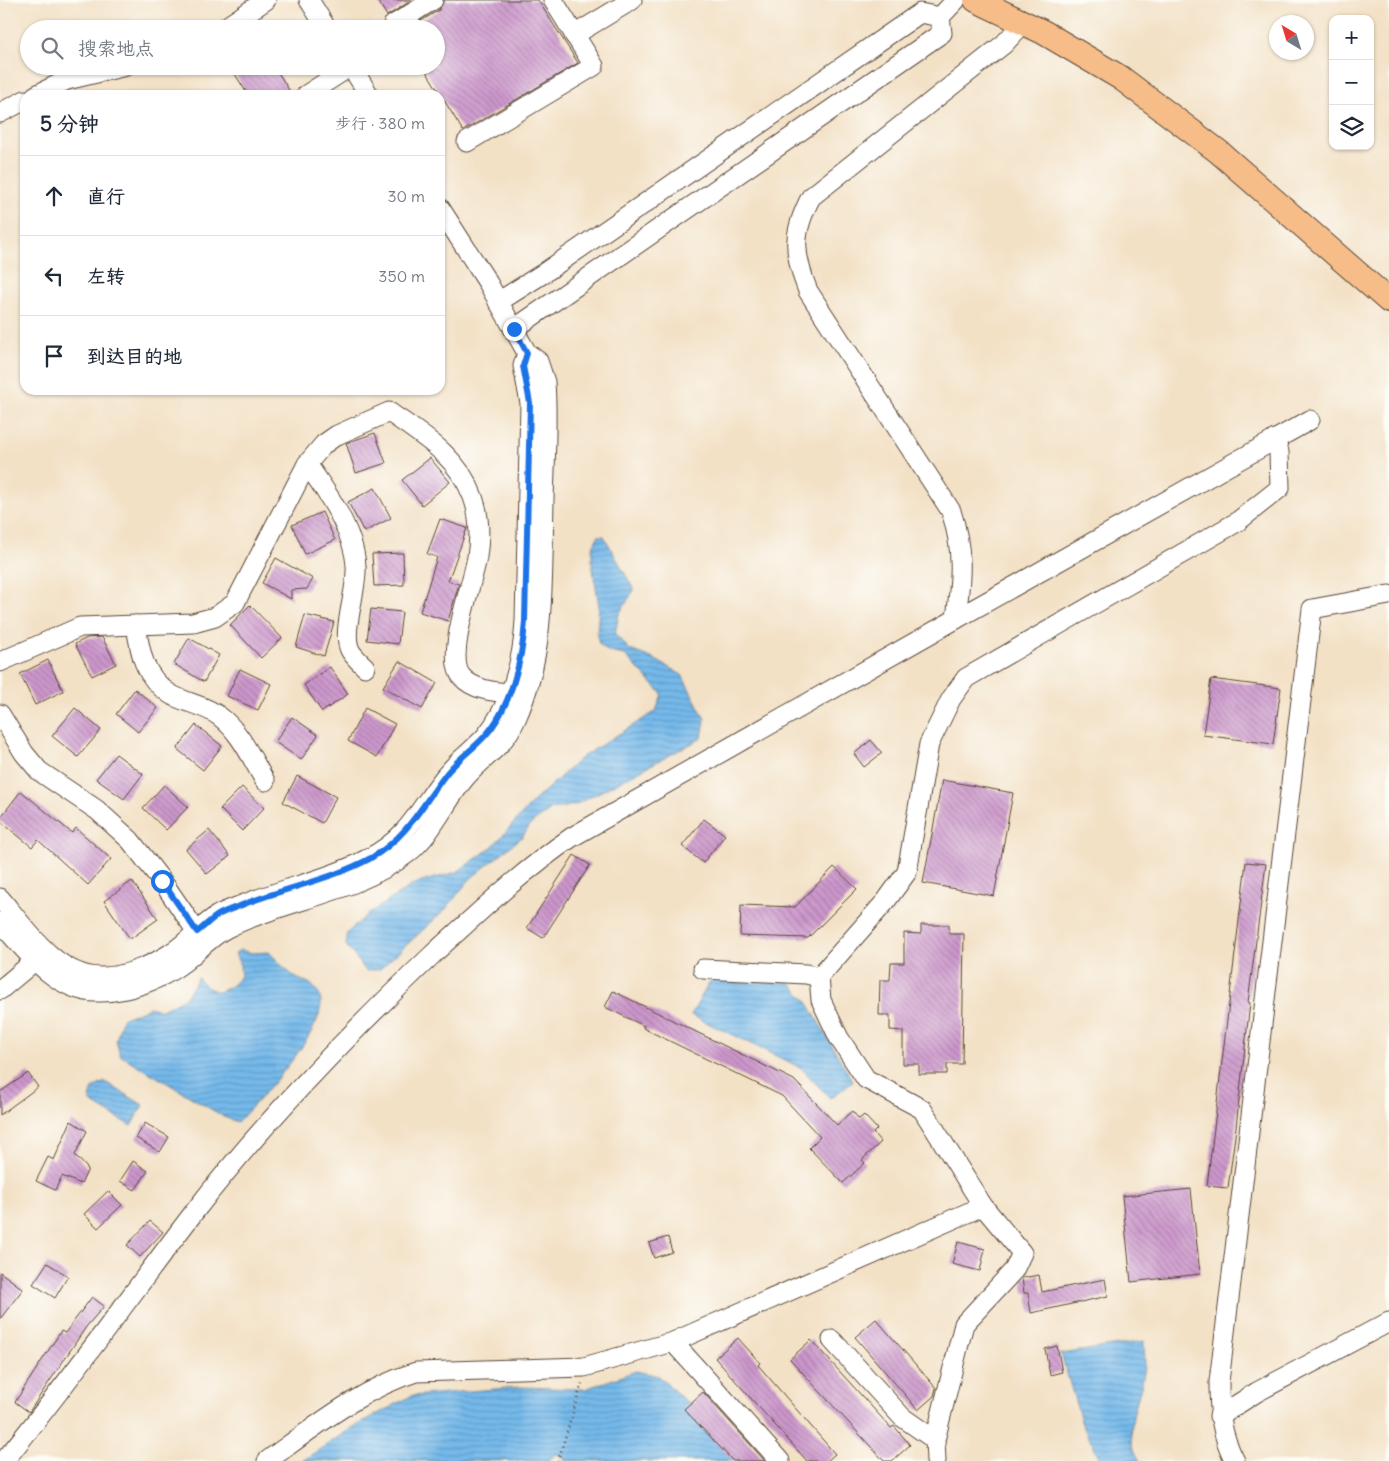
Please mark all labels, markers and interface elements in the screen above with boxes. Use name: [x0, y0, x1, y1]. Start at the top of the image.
north arrow: [1269, 15, 1314, 60]
map controls: [1329, 15, 1374, 150]
button: +: [1329, 15, 1374, 60]
search box: [20, 20, 445, 75]
icon: search: [38, 34, 66, 62]
text: 搜索地点: [78, 36, 154, 60]
button: −: [1329, 60, 1374, 105]
button: layers: [1329, 105, 1374, 150]
text: 5 分钟: [40, 110, 99, 137]
text: 步行 · 380 m: [335, 113, 425, 133]
icon: ahead: [40, 182, 68, 210]
text: 直行: [87, 184, 125, 208]
text: 30 m: [388, 186, 425, 206]
icon: left: [40, 262, 68, 290]
text: 左转: [87, 264, 125, 288]
text: 350 m: [378, 266, 425, 286]
route end: [503, 318, 526, 341]
icon: arrive: [40, 342, 68, 370]
text: 到达目的地: [87, 344, 182, 368]
route start: [151, 870, 174, 893]

